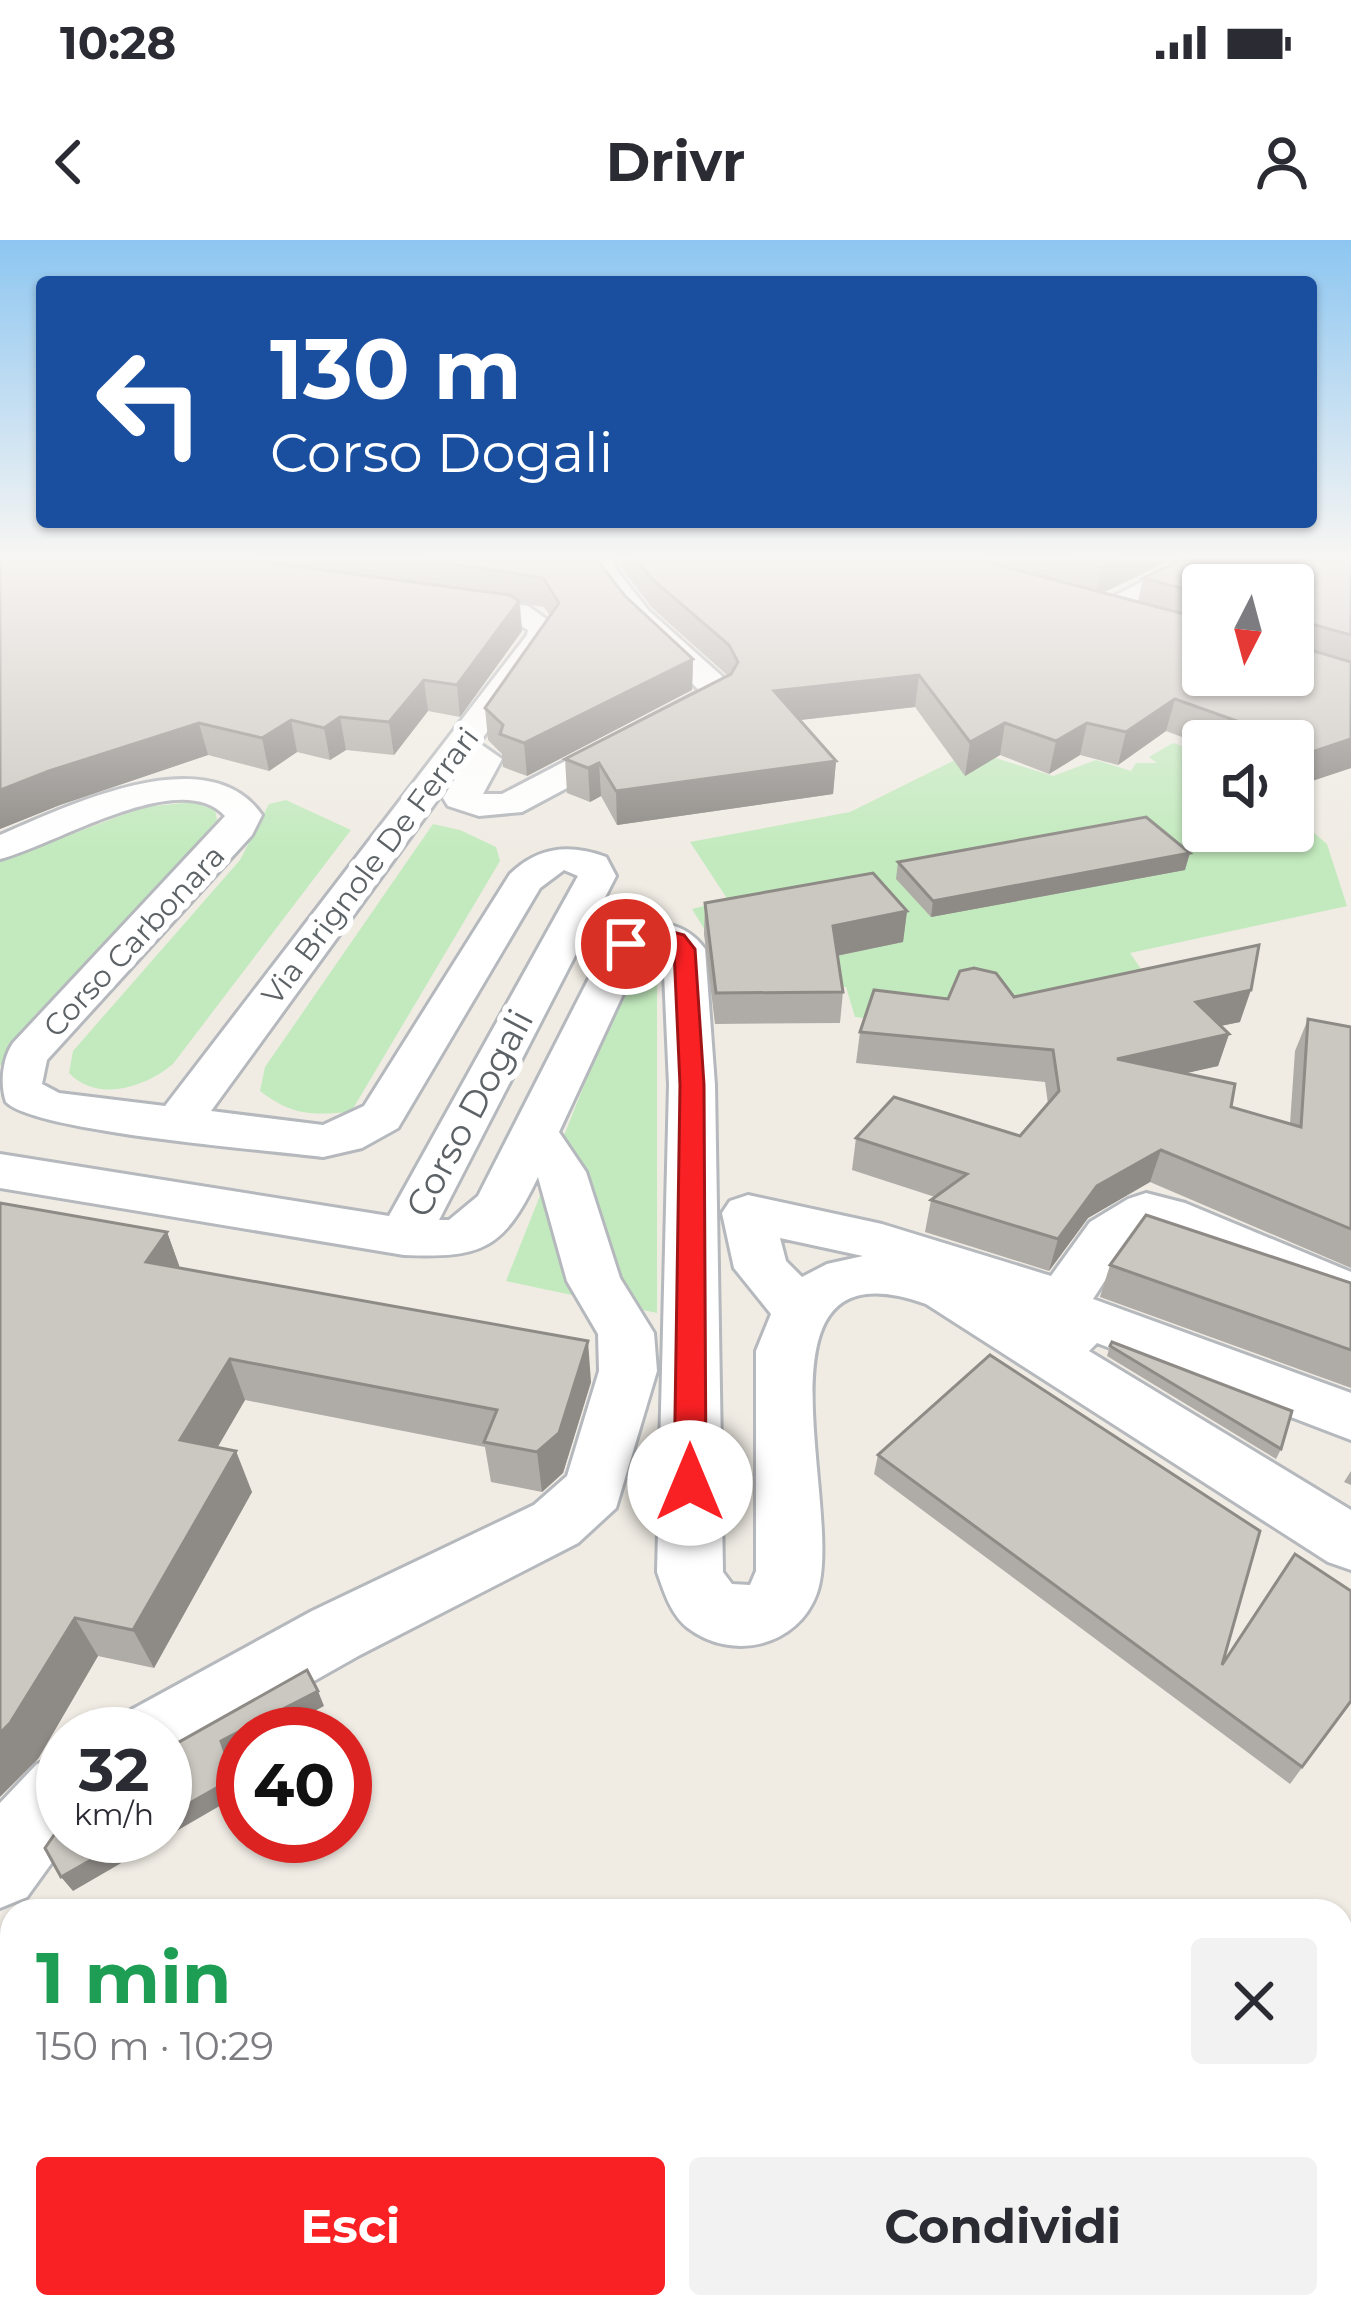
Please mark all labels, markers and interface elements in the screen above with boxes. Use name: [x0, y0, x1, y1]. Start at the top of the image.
text: 10:28: [60, 15, 176, 70]
icon: back: [36, 129, 102, 195]
text: Drivr: [606, 129, 745, 195]
icon: person: [1249, 129, 1315, 195]
text: 130 m: [270, 318, 522, 420]
icon: left: [72, 324, 228, 480]
text: Corso Dogali: [270, 420, 613, 486]
north arrow: [1182, 564, 1314, 696]
map controls: [1182, 564, 1314, 852]
street label: Via Brignole De Ferrari: [254, 720, 486, 1012]
button: sound: [1182, 720, 1314, 852]
street label: Corso Carbonara: [36, 837, 232, 1045]
pin: [575, 893, 677, 995]
icon: arrive: [593, 911, 659, 977]
street label: Corso Dogali: [396, 1002, 542, 1224]
position arrow: [627, 1420, 753, 1546]
speed limit sign: 40: [216, 1707, 372, 1863]
text: 32: [79, 1733, 149, 1806]
text: km/h: [74, 1796, 154, 1833]
text: 1 min: [36, 1933, 232, 2021]
button: close: [1191, 1938, 1317, 2064]
text: 150 m · 10:29: [36, 2022, 274, 2070]
button: Esci: [36, 2157, 665, 2295]
button: Condividi: [689, 2157, 1317, 2295]

